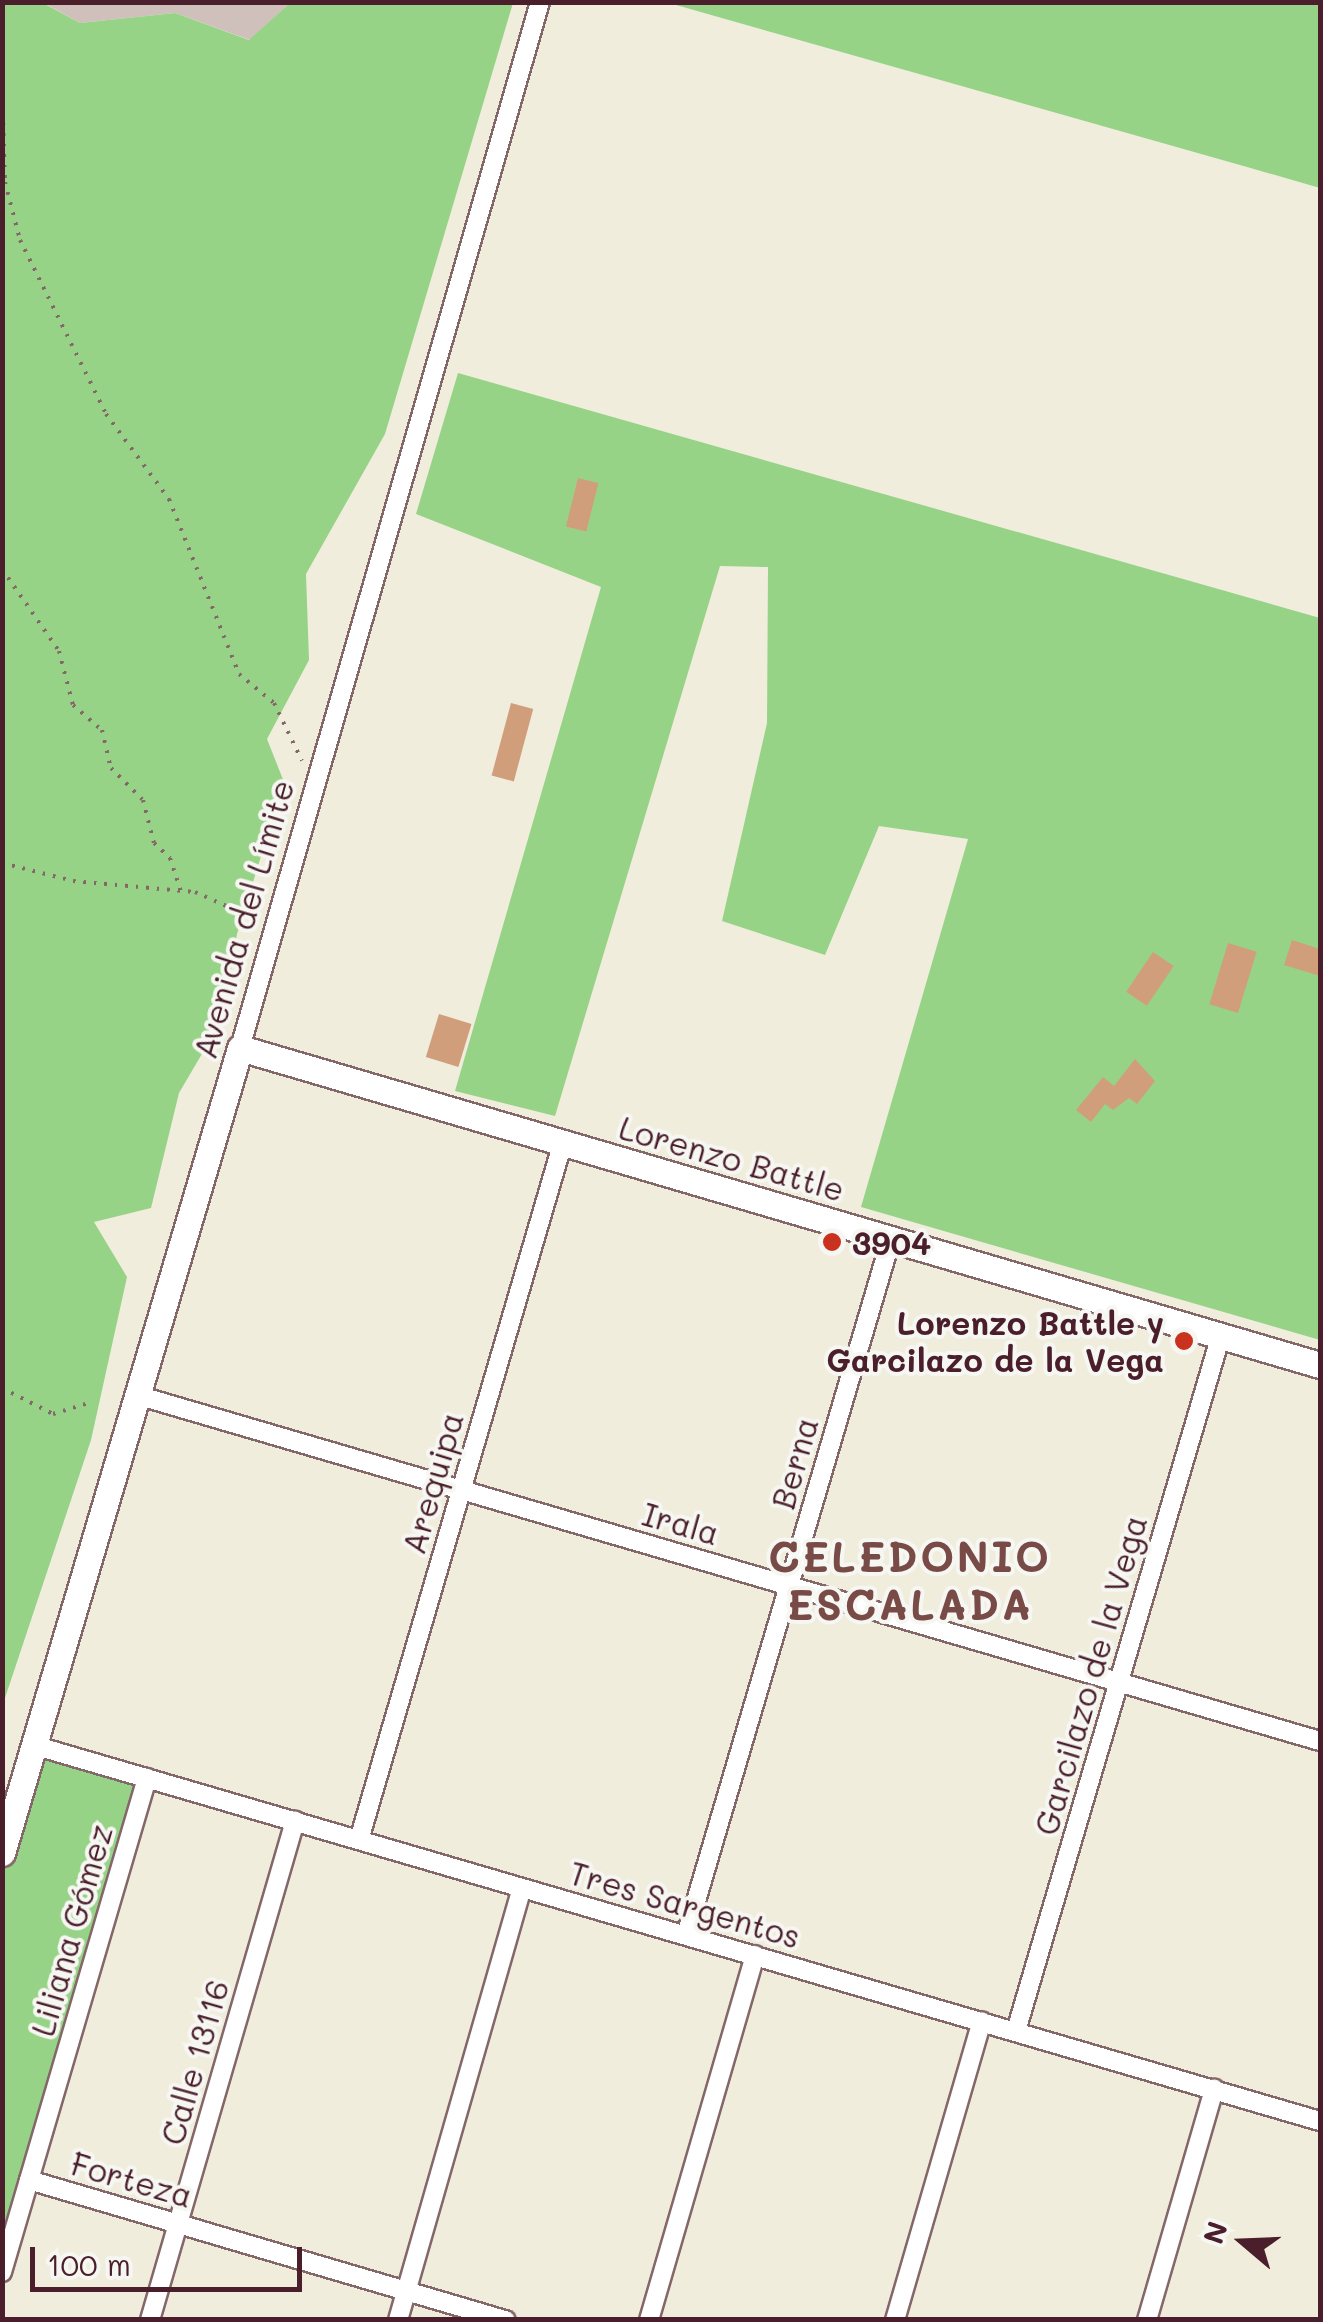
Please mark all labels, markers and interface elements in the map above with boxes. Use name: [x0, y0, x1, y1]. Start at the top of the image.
street label: Avenida del Límite: [185, 775, 301, 1063]
street label: Lorenzo Battle: [615, 1108, 849, 1208]
place label: 3904: [852, 1223, 931, 1261]
marker: 3904: [821, 1231, 843, 1253]
place label: Lorenzo Battle y Garcilazo de la Vega: [826, 1304, 1164, 1379]
marker: Lorenzo Battle y Garcilazo de la Vega: [1173, 1330, 1195, 1352]
street label: Arequipa: [393, 1408, 471, 1558]
street label: Berna: [763, 1413, 825, 1513]
street label: Irala: [638, 1494, 724, 1552]
street label: Garcilazo de la Vega: [1026, 1511, 1154, 1839]
district label: CELEDONIO ESCALADA: [768, 1531, 1052, 1630]
street label: Liliana Gómez: [22, 1820, 120, 2040]
street label: Tres Sargentos: [565, 1853, 805, 1955]
street label: Calle 13116: [152, 1975, 236, 2149]
street label: Forteza: [67, 2143, 197, 2215]
north arrow: [1193, 2192, 1293, 2292]
text: N: [1194, 2216, 1235, 2248]
scale bar: [35, 2227, 308, 2289]
text: 100 m: [47, 2244, 131, 2284]

